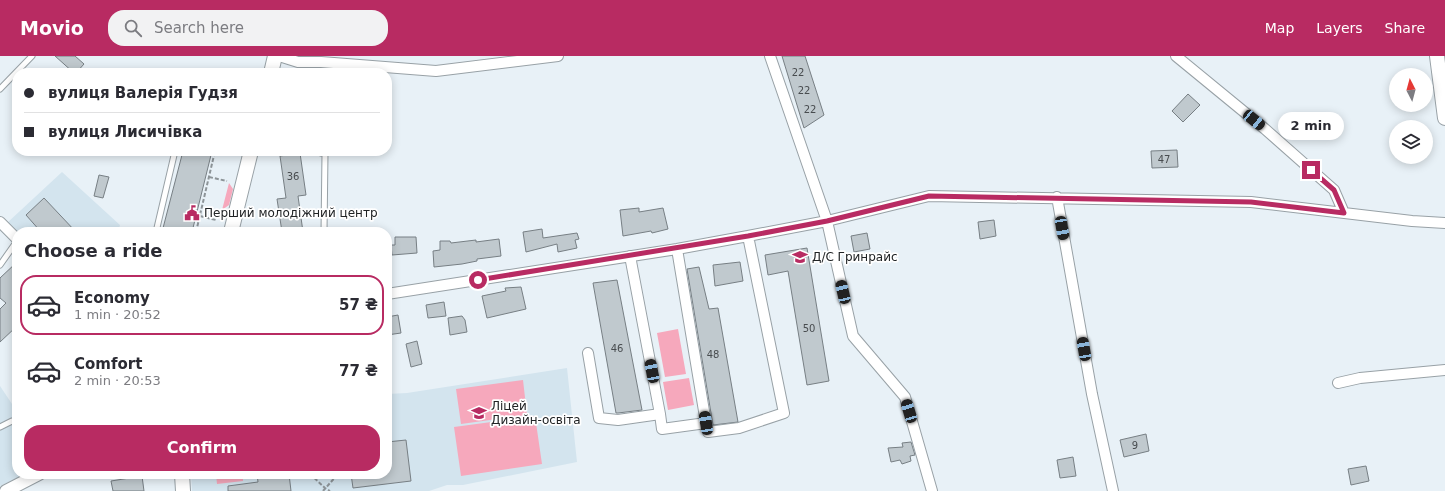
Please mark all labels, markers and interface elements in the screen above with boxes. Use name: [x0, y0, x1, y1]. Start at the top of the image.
search box: [108, 10, 388, 46]
text: Movio: [20, 17, 84, 39]
icon: search: [122, 17, 144, 39]
text: Search here: [154, 19, 244, 37]
text: Map: [1265, 20, 1294, 36]
text: Layers: [1316, 20, 1363, 36]
text: Share: [1385, 20, 1425, 36]
house number: 22: [792, 67, 804, 78]
north arrow: [1389, 68, 1433, 112]
map controls: [1389, 68, 1433, 164]
text: вулиця Валерія Гудзя: [48, 84, 238, 102]
house number: 22: [798, 85, 810, 96]
house number: 22: [804, 104, 816, 115]
car: [1241, 108, 1267, 132]
callout: 2 min: [1278, 112, 1344, 140]
text: 2 min: [1291, 118, 1331, 133]
button: layers: [1389, 120, 1433, 164]
text: вулиця Лисичівка: [48, 123, 202, 141]
house number: 47: [1158, 154, 1170, 165]
route end: [1302, 161, 1320, 179]
house number: 36: [287, 171, 299, 182]
public building icon: Перший молодіжний центр: [183, 204, 201, 222]
place label: Перший молодіжний центр: [204, 206, 378, 220]
car: [1054, 215, 1070, 241]
text: Choose a ride: [24, 240, 163, 261]
school or university icon: Д/С Гринрайс: [791, 248, 809, 266]
place label: Д/С Гринрайс: [812, 250, 898, 264]
route start: [469, 271, 487, 289]
car: [834, 279, 852, 305]
icon: car: [26, 287, 62, 323]
text: Economy: [74, 289, 150, 307]
text: 57 ₴: [339, 296, 378, 314]
text: 1 min · 20:52: [74, 307, 161, 322]
house number: 50: [803, 323, 815, 334]
car: [1076, 336, 1092, 362]
house number: 46: [611, 343, 623, 354]
house number: 48: [707, 349, 719, 360]
icon: car: [26, 353, 62, 389]
text: Comfort: [74, 355, 142, 373]
car: [644, 358, 660, 384]
text: 77 ₴: [339, 362, 378, 380]
text: 2 min · 20:53: [74, 373, 161, 388]
car: [900, 398, 918, 424]
place label: Ліцей Дизайн-освіта: [491, 399, 581, 427]
school or university icon: Ліцей Дизайн-освіта: [470, 404, 488, 422]
car: [698, 410, 714, 436]
button: Confirm: [24, 425, 380, 471]
house number: 9: [1132, 440, 1138, 451]

